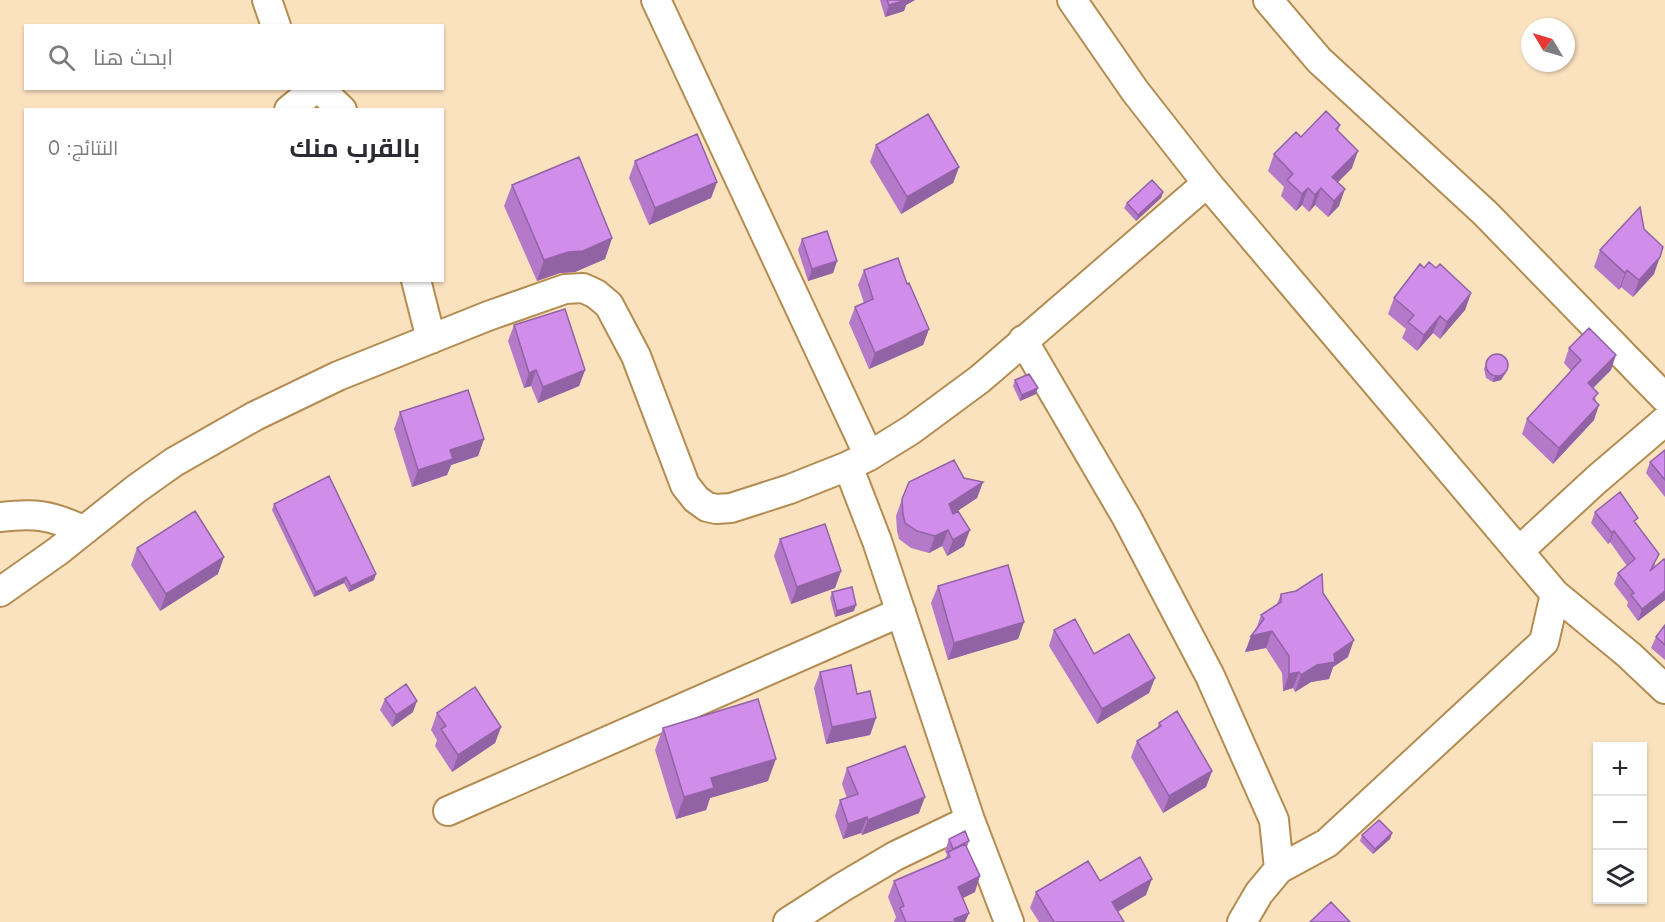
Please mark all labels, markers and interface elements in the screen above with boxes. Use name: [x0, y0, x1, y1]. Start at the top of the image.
north arrow: [1521, 18, 1575, 72]
search box: [24, 24, 444, 90]
icon: search: [45, 41, 78, 74]
text: ابحث هنا: [93, 41, 173, 73]
text: بالقرب منك: [290, 129, 420, 167]
text: النتائج: 0: [48, 134, 118, 163]
map controls: [1593, 742, 1647, 904]
button: +: [1593, 742, 1647, 796]
button: −: [1593, 796, 1647, 850]
button: layers: [1593, 850, 1647, 904]

